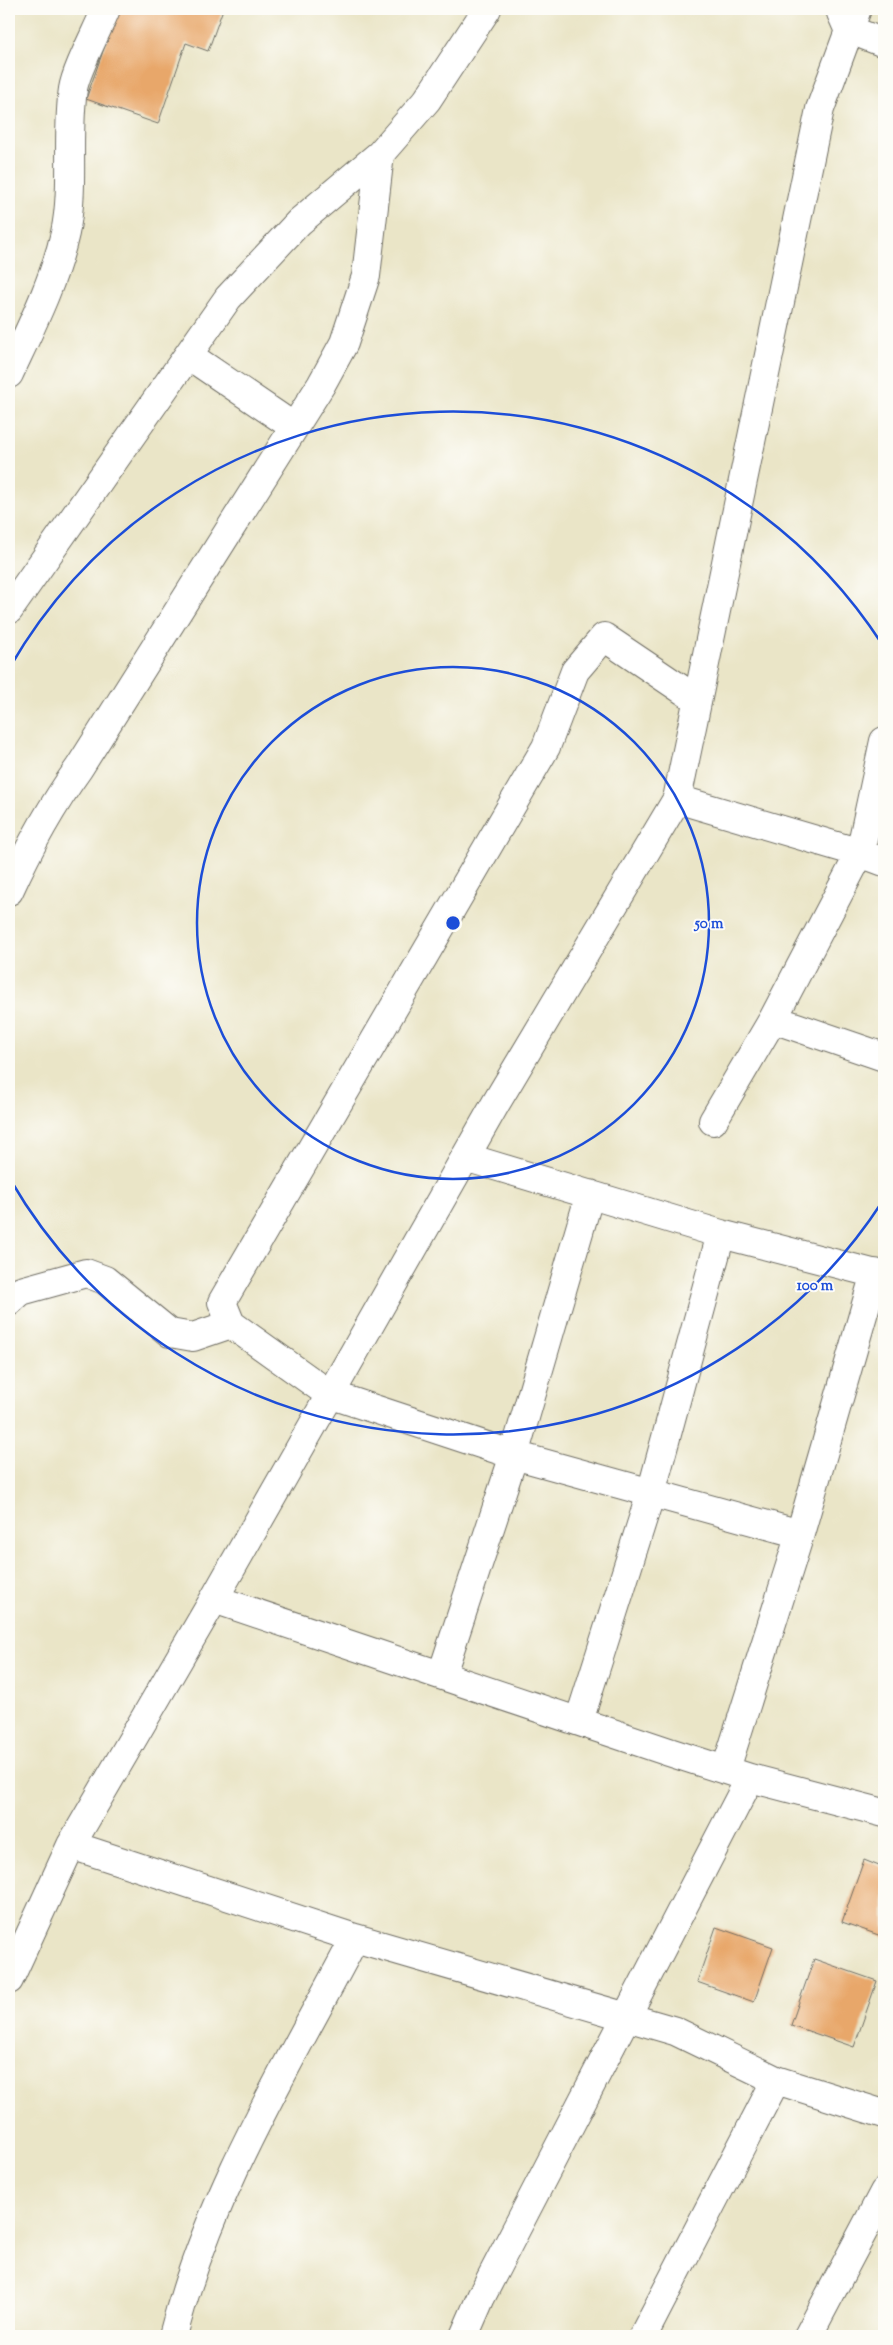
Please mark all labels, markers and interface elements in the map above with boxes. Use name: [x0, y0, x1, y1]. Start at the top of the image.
centre of rings: [444, 914, 462, 932]
text: 50 m: [694, 914, 724, 935]
text: 100 m: [797, 1276, 834, 1297]

